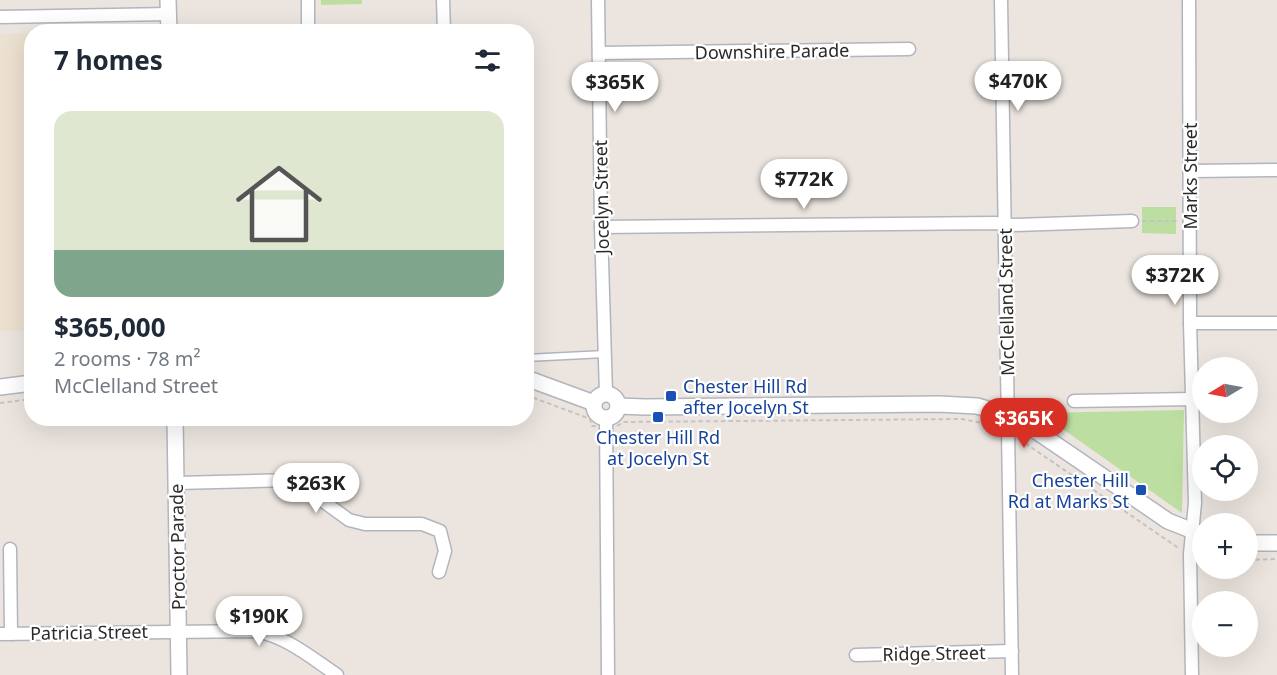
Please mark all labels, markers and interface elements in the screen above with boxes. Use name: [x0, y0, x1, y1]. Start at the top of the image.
street label: Downshire Parade: [694, 38, 850, 64]
text: 7 homes: [54, 42, 163, 78]
icon: filters: [471, 44, 504, 77]
pin: $470K: [976, 61, 1060, 112]
pin: $365K: [573, 62, 657, 113]
text: $470K: [988, 67, 1048, 94]
text: $365K: [585, 68, 645, 95]
street label: Marks Street: [1178, 122, 1202, 230]
street label: Jocelyn Street: [588, 139, 614, 256]
icon: home: [225, 150, 333, 258]
pin: $772K: [762, 159, 846, 210]
text: $772K: [774, 165, 834, 192]
street label: McClelland Street: [993, 227, 1019, 376]
pin: $372K: [1133, 255, 1217, 306]
text: $372K: [1145, 261, 1205, 288]
text: $365,000: [54, 309, 166, 345]
text: 2 rooms · 78 m²: [54, 345, 201, 372]
north arrow: [1192, 357, 1258, 423]
map controls: [1192, 357, 1258, 657]
text: McClelland Street: [54, 372, 218, 399]
place label: Chester Hill Rd after Jocelyn St: [683, 374, 809, 419]
marker: Chester Hill Rd after Jocelyn St: [664, 389, 678, 403]
pin: $365K: [982, 398, 1066, 449]
text: $365K: [994, 404, 1054, 431]
marker: Chester Hill Rd at Jocelyn St: [651, 410, 665, 424]
place label: Chester Hill Rd at Jocelyn St: [596, 425, 720, 470]
button: locate: [1192, 435, 1258, 501]
pin: $263K: [274, 463, 358, 514]
place label: Chester Hill Rd at Marks St: [1008, 468, 1130, 513]
text: $263K: [286, 469, 346, 496]
marker: Chester Hill Rd at Marks St: [1134, 483, 1148, 497]
street label: Proctor Parade: [164, 484, 190, 610]
button: +: [1192, 513, 1258, 579]
button: −: [1192, 591, 1258, 657]
pin: $190K: [217, 596, 301, 647]
text: $190K: [229, 602, 289, 629]
street label: Patricia Street: [30, 619, 149, 645]
street label: Ridge Street: [882, 640, 986, 666]

